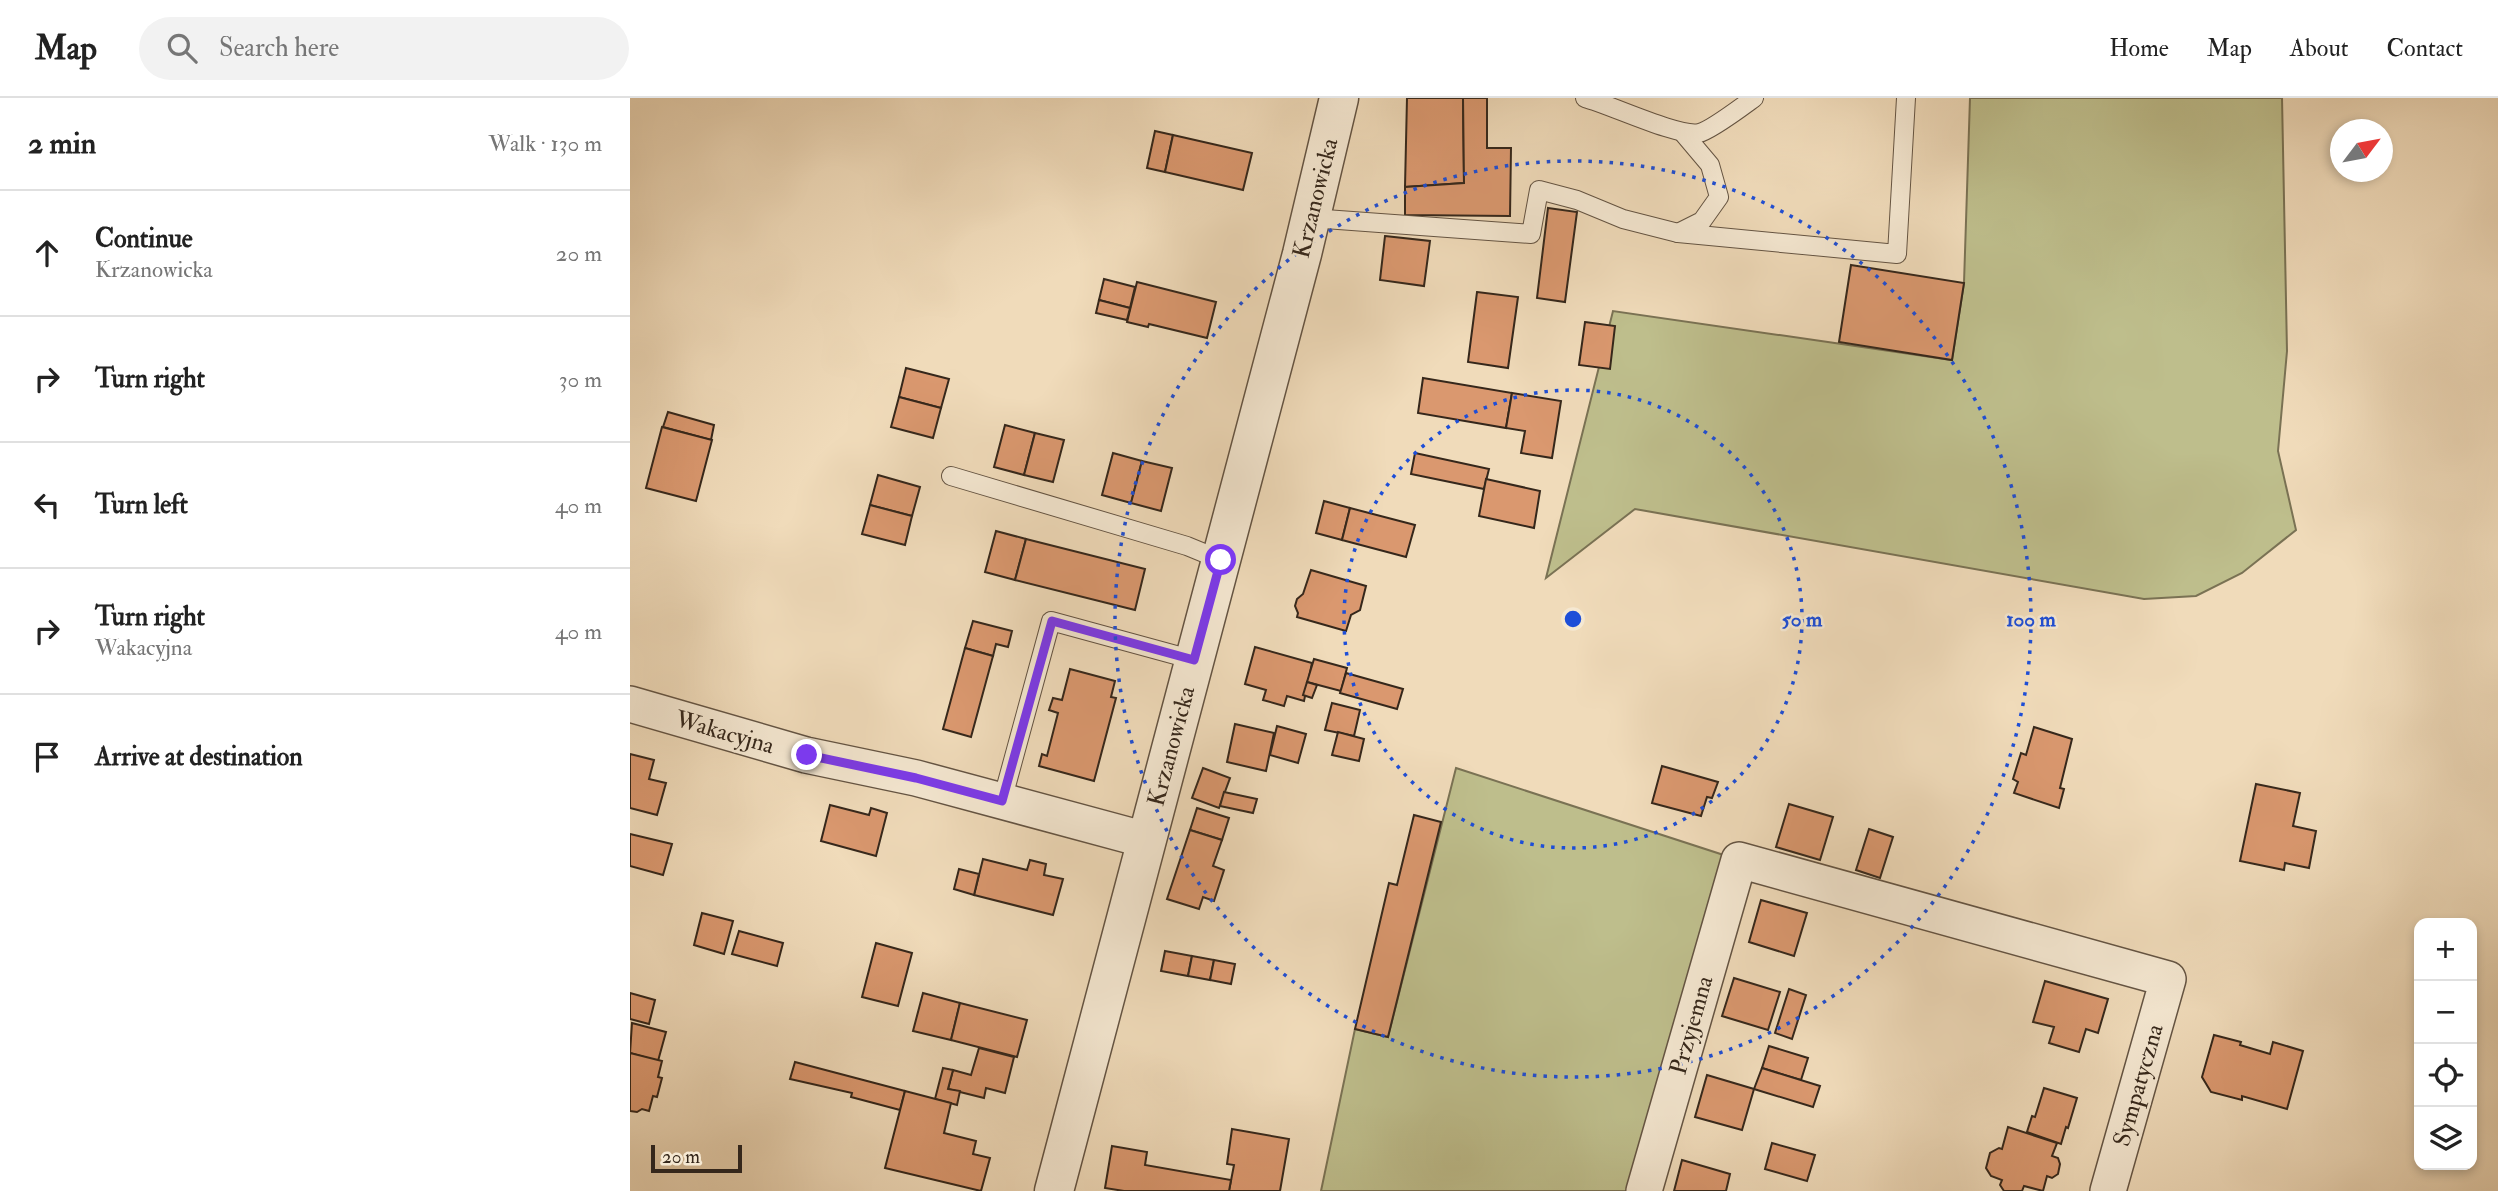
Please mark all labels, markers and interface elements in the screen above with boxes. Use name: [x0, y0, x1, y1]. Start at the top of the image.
search box: [139, 17, 629, 80]
text: Map: [35, 28, 97, 69]
icon: search: [163, 29, 201, 67]
text: Search here: [219, 32, 339, 64]
text: Home: [2109, 33, 2169, 64]
text: Map: [2207, 33, 2252, 64]
text: About: [2290, 33, 2349, 64]
text: Contact: [2387, 33, 2463, 64]
north arrow: [2330, 119, 2393, 182]
text: 2 min: [28, 125, 96, 162]
text: Walk · 130 m: [489, 129, 602, 158]
street label: Krzanowicka: [1286, 134, 1346, 261]
text: Continue: [95, 223, 193, 255]
icon: ahead: [28, 234, 66, 272]
text: 20 m: [556, 239, 602, 268]
text: Krzanowicka: [95, 255, 213, 284]
icon: right: [28, 360, 66, 398]
text: Turn right: [95, 363, 205, 395]
text: 30 m: [559, 365, 602, 394]
icon: left: [28, 486, 66, 524]
text: Turn left: [95, 489, 188, 521]
text: 40 m: [555, 491, 602, 520]
route start: [1205, 544, 1236, 575]
text: Turn right: [95, 601, 205, 633]
text: 50 m: [1782, 606, 1823, 633]
text: 100 m: [2006, 606, 2057, 633]
centre of rings: [1561, 607, 1585, 631]
icon: right: [28, 612, 66, 650]
text: 40 m: [555, 617, 602, 646]
text: Wakacyjna: [95, 633, 192, 662]
street label: Krzanowicka: [1141, 682, 1203, 809]
street label: Wakacyjna: [671, 703, 779, 762]
icon: arrive: [28, 738, 66, 776]
route end: [791, 739, 822, 770]
text: Arrive at destination: [95, 741, 303, 773]
map controls: [2414, 918, 2477, 1170]
button: +: [2414, 918, 2477, 981]
street label: Przyjemna: [1663, 971, 1721, 1078]
button: −: [2414, 981, 2477, 1044]
street label: Sympatyczna: [2106, 1019, 2171, 1150]
button: locate: [2414, 1044, 2477, 1107]
button: layers: [2414, 1107, 2477, 1170]
scale bar: [651, 1142, 742, 1174]
text: 20 m: [662, 1145, 700, 1169]

